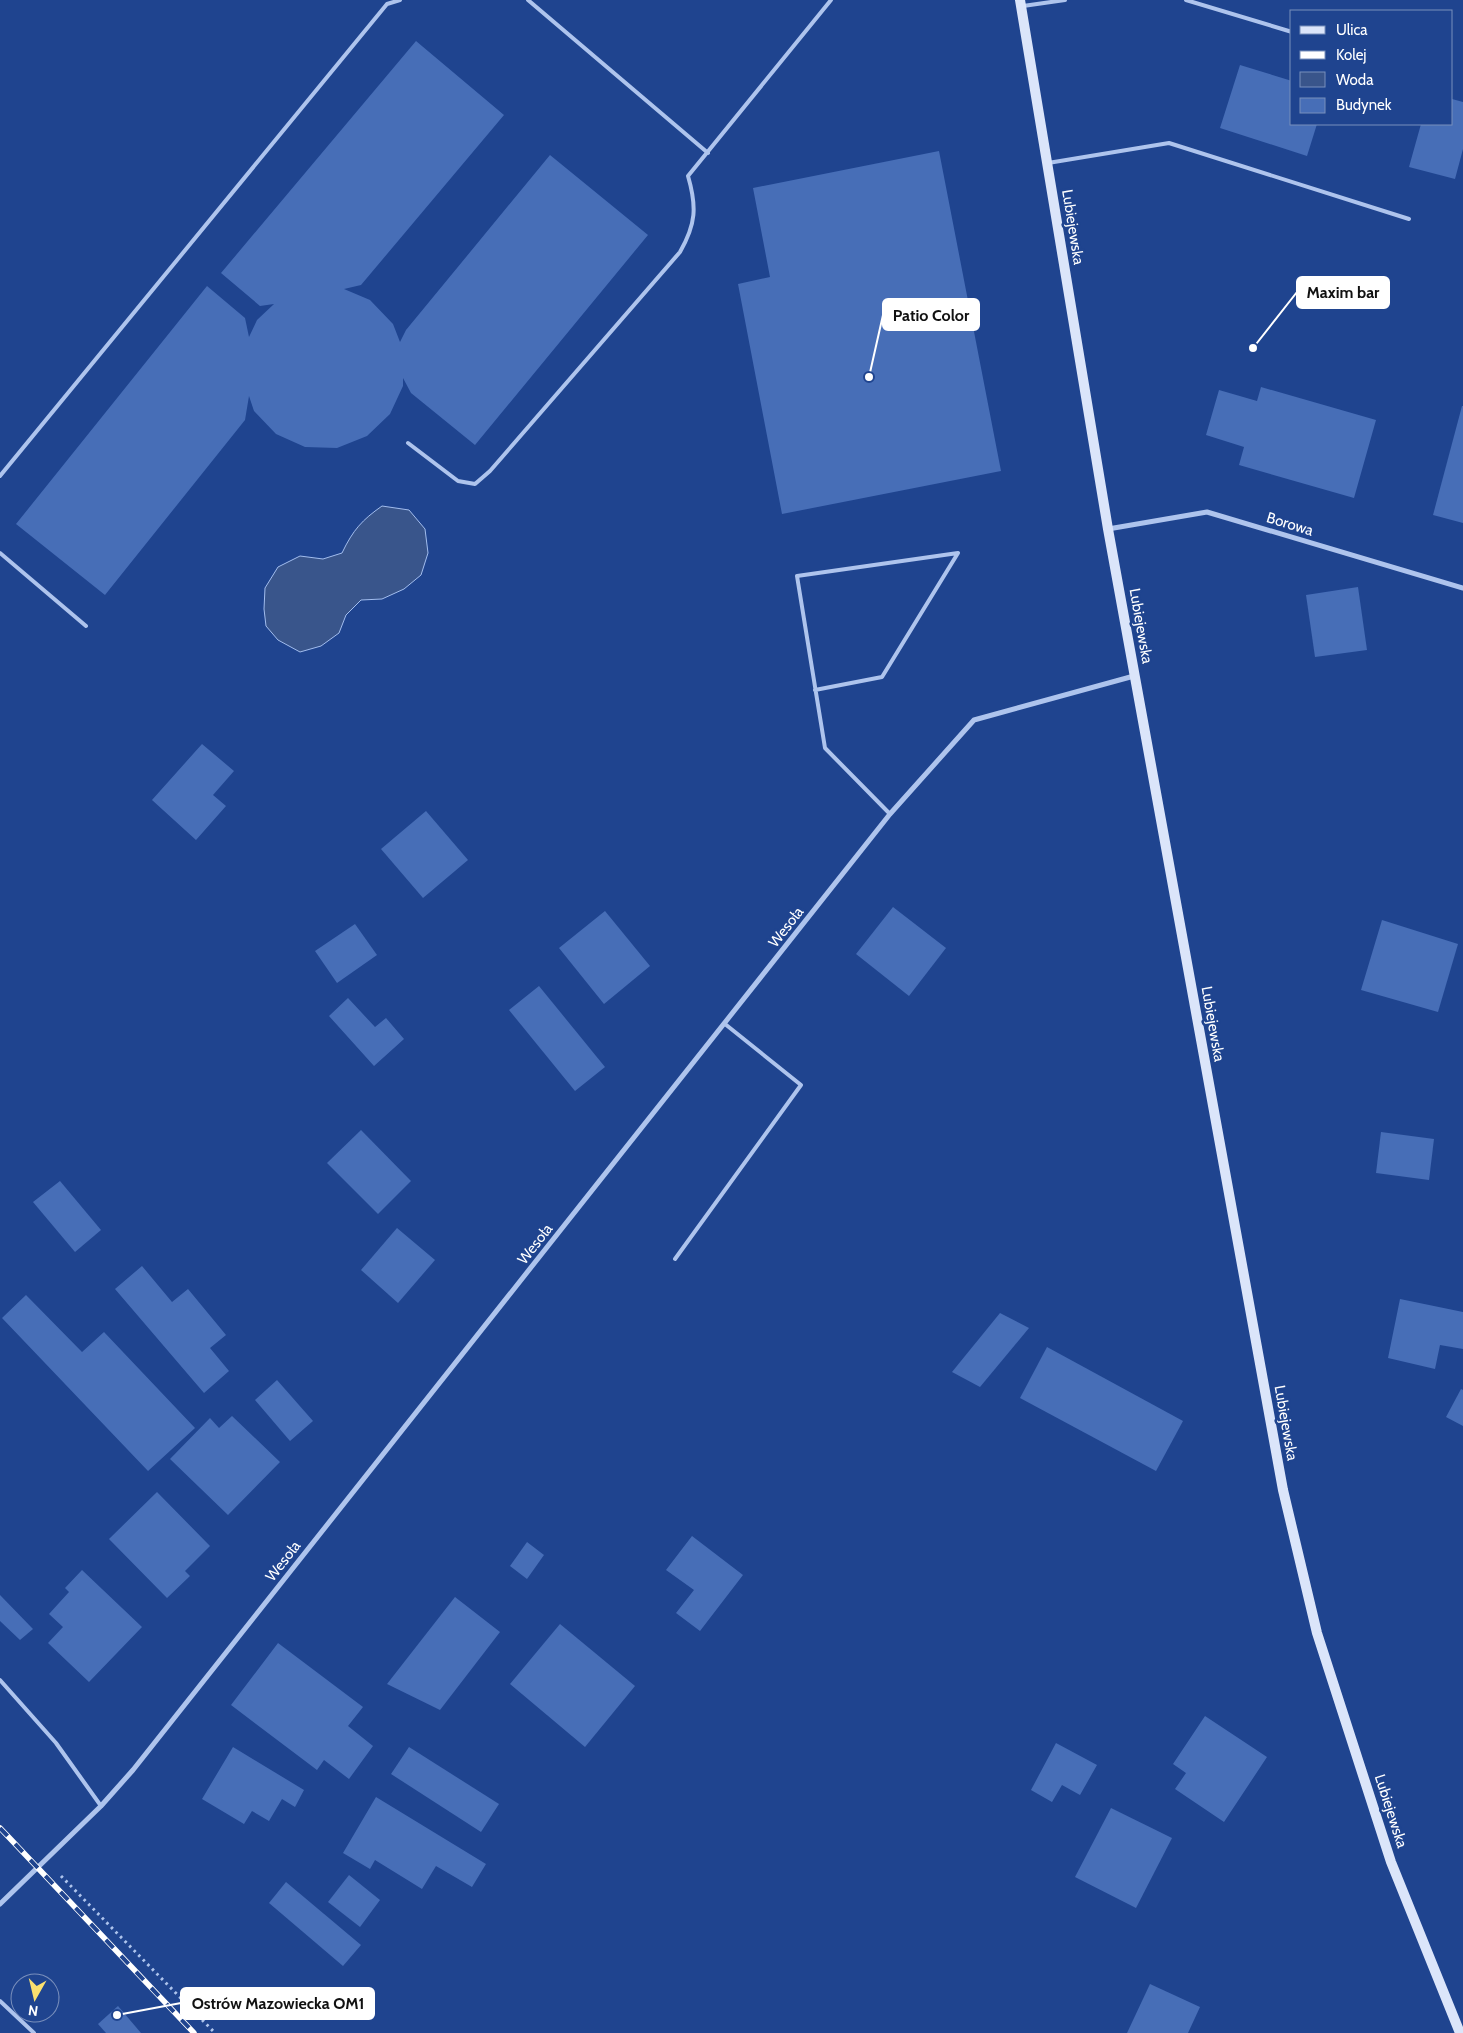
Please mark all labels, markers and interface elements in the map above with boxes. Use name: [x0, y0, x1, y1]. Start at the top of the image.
legend: [1290, 10, 1453, 125]
text: Ulica: [1336, 21, 1368, 39]
text: Kolej: [1336, 46, 1367, 64]
text: Woda: [1336, 71, 1374, 89]
text: Budynek: [1336, 96, 1392, 114]
street label: Lubiejewska: [1058, 188, 1088, 267]
callout: Maxim bar: [1297, 277, 1389, 308]
text: Maxim bar: [1307, 283, 1380, 302]
callout: Patio Color: [883, 299, 979, 330]
text: Patio Color: [893, 306, 970, 325]
street label: Borowa: [1264, 508, 1316, 540]
street label: Lubiejewska: [1126, 587, 1157, 666]
street label: Wesoła: [765, 903, 808, 951]
street label: Lubiejewska: [1198, 985, 1229, 1064]
street label: Wesoła: [514, 1220, 557, 1268]
street label: Lubiejewska: [1271, 1384, 1302, 1463]
street label: Wesoła: [262, 1537, 305, 1585]
street label: Lubiejewska: [1371, 1772, 1412, 1851]
north arrow: [10, 1973, 60, 2023]
callout: Ostrów Mazowiecka OM1: [181, 1988, 374, 2019]
text: Ostrów Mazowiecka OM1: [192, 1994, 364, 2013]
text: N: [27, 2001, 39, 2020]

